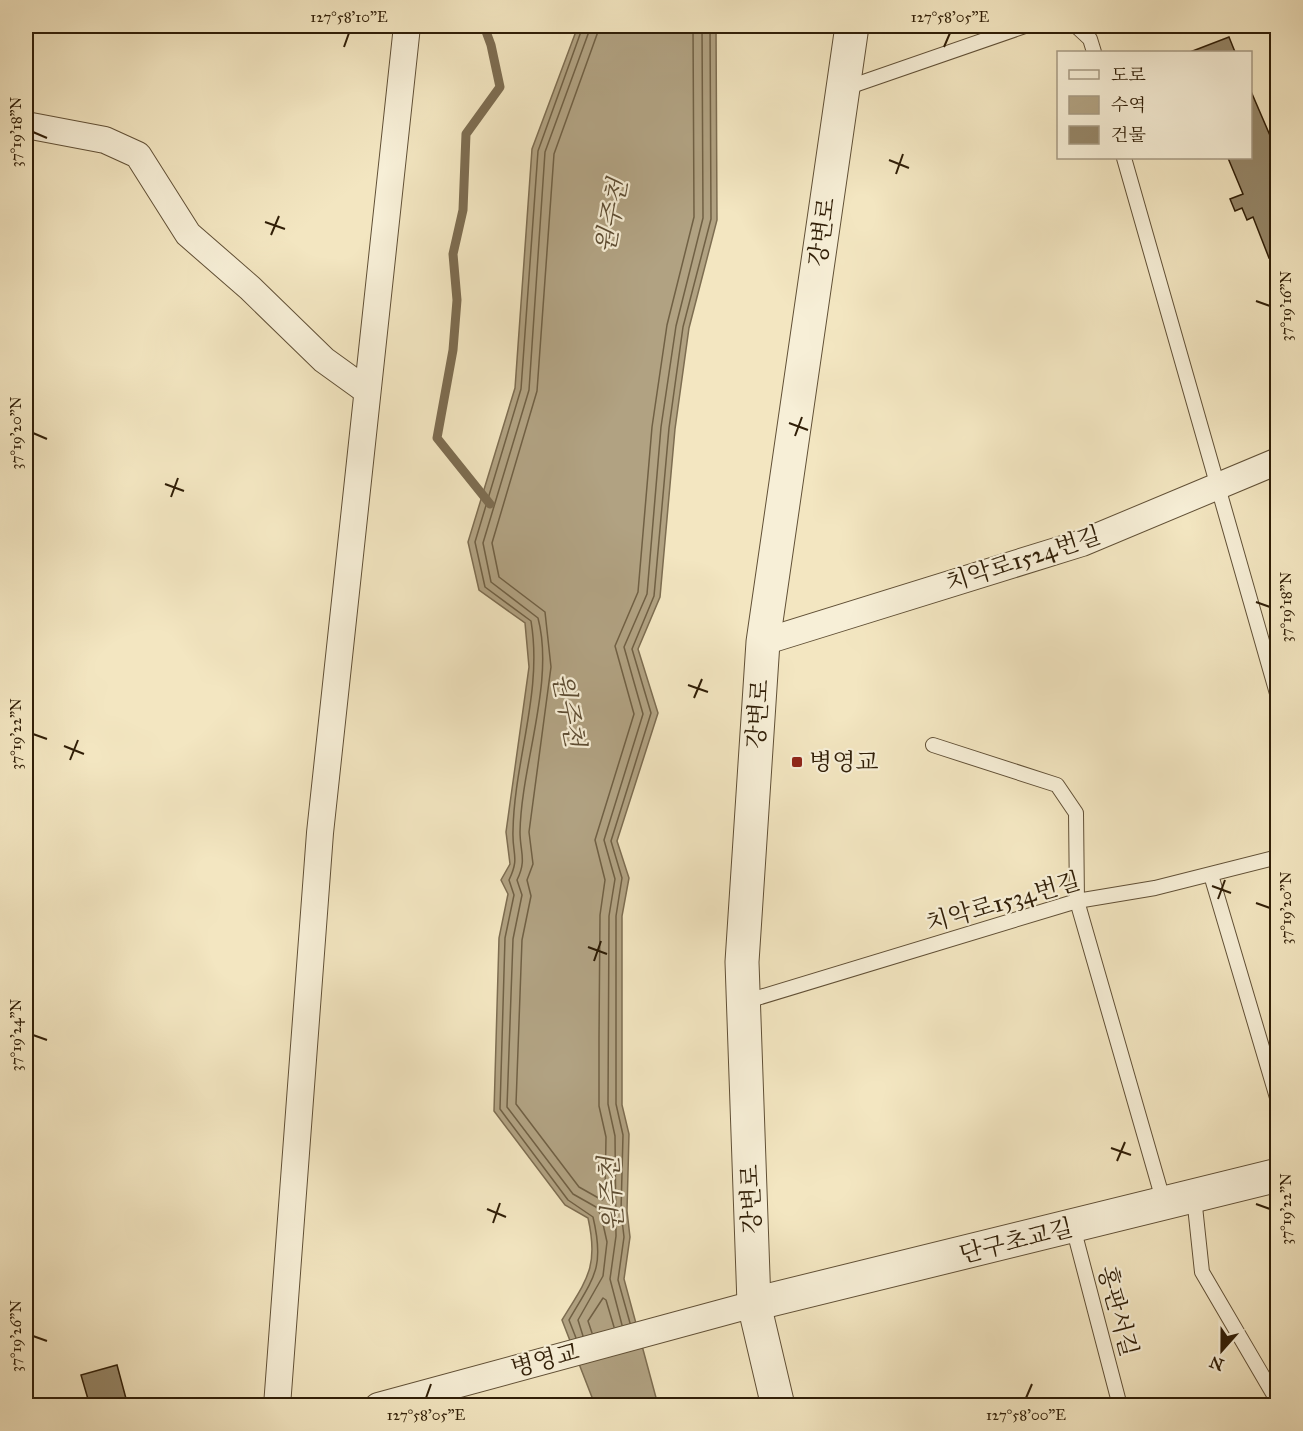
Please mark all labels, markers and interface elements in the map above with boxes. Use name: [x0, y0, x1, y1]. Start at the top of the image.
text: 127°58'10"E: [310, 8, 388, 26]
text: 127°58'05"E: [911, 8, 989, 26]
legend: [1057, 51, 1252, 159]
text: 도로: [1111, 64, 1146, 86]
text: 수역: [1111, 94, 1146, 116]
text: 37°19'18"N: [7, 96, 25, 167]
text: 건물: [1111, 124, 1146, 146]
water label: 원주천: [588, 174, 634, 256]
street label: 강변로: [802, 195, 842, 269]
text: 37°19'16"N: [1277, 271, 1295, 341]
text: 37°19'20"N: [7, 396, 25, 469]
street label: 치악로1524번길: [942, 520, 1104, 598]
text: 37°19'18"N: [1277, 571, 1295, 642]
water label: 원주천: [546, 670, 592, 752]
street label: 강변로: [741, 678, 775, 750]
text: 37°19'22"N: [7, 698, 25, 770]
place label: 병영교: [809, 747, 879, 777]
marker: 병영교: [790, 755, 804, 769]
street label: 치악로1534번길: [922, 866, 1084, 938]
text: 37°19'20"N: [1277, 871, 1295, 944]
text: 37°19'24"N: [7, 998, 25, 1071]
water label: 원주천: [592, 1153, 630, 1233]
street label: 강변로: [735, 1164, 767, 1234]
text: 37°19'22"N: [1277, 1173, 1295, 1245]
street label: 단구초교길: [956, 1212, 1076, 1270]
street label: 홍판서길: [1092, 1262, 1144, 1360]
text: 37°19'26"N: [7, 1300, 25, 1372]
north arrow: [1192, 1320, 1252, 1380]
street label: 병영교: [508, 1337, 582, 1383]
text: N: [1207, 1352, 1227, 1375]
text: 127°58'05"E: [387, 1406, 465, 1424]
text: 127°58'00"E: [986, 1406, 1066, 1424]

